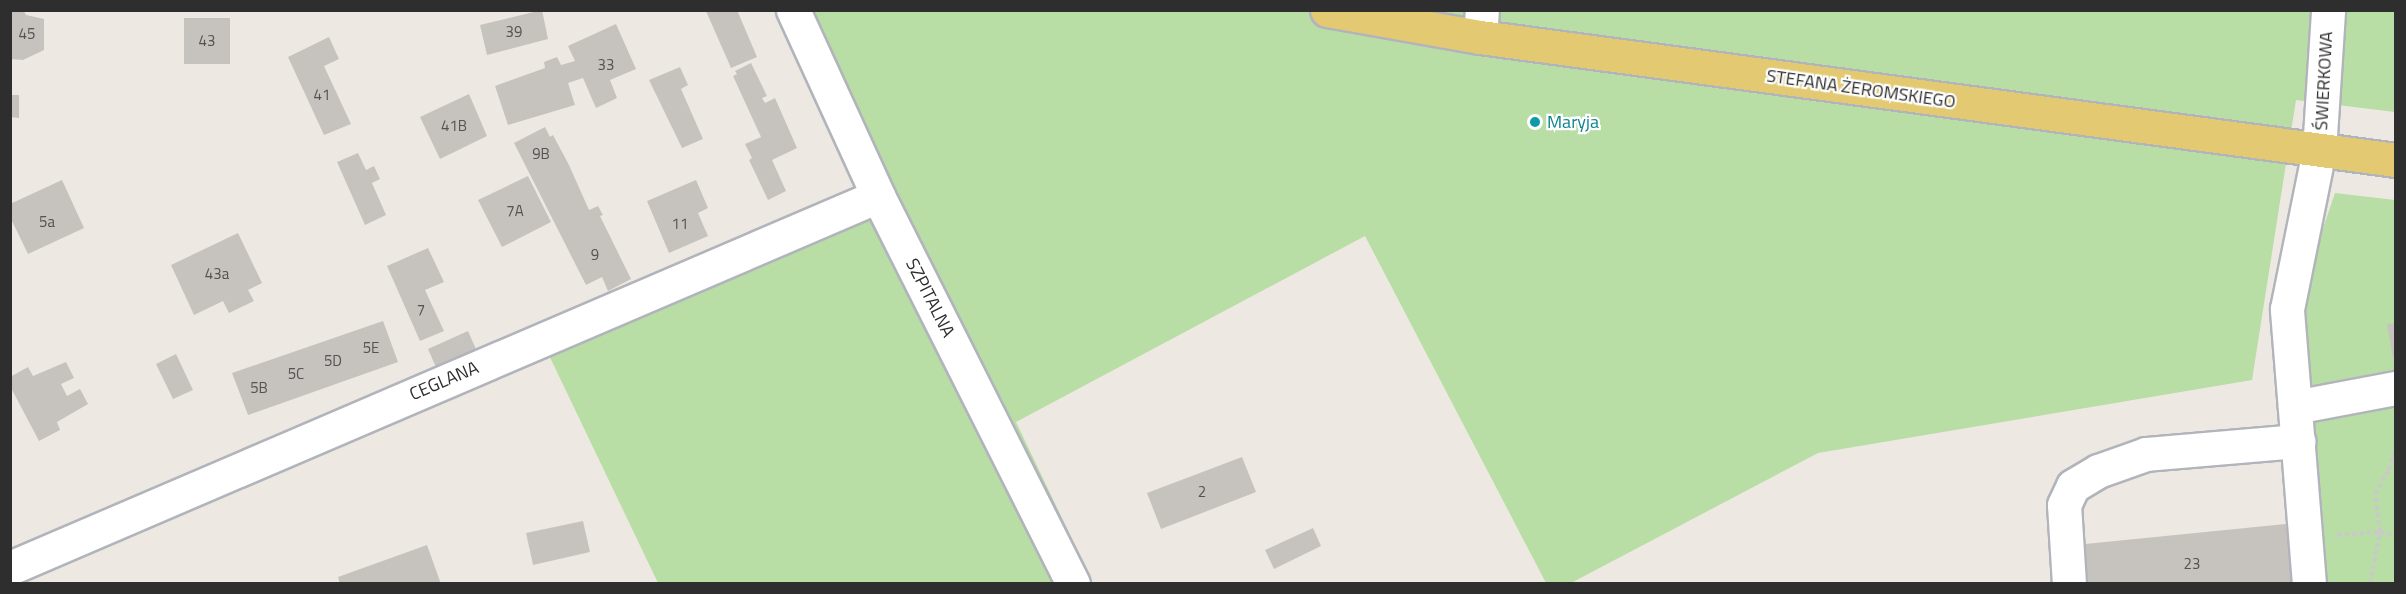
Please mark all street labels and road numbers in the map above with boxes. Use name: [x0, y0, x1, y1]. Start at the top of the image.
street label: ŚWIERKOWA: [2311, 31, 2337, 131]
street label: STEFANA ŻEROMSKIEGO: [1765, 65, 1957, 113]
street label: SZPITALNA: [901, 255, 959, 341]
street label: CEGLANA: [406, 357, 482, 405]

